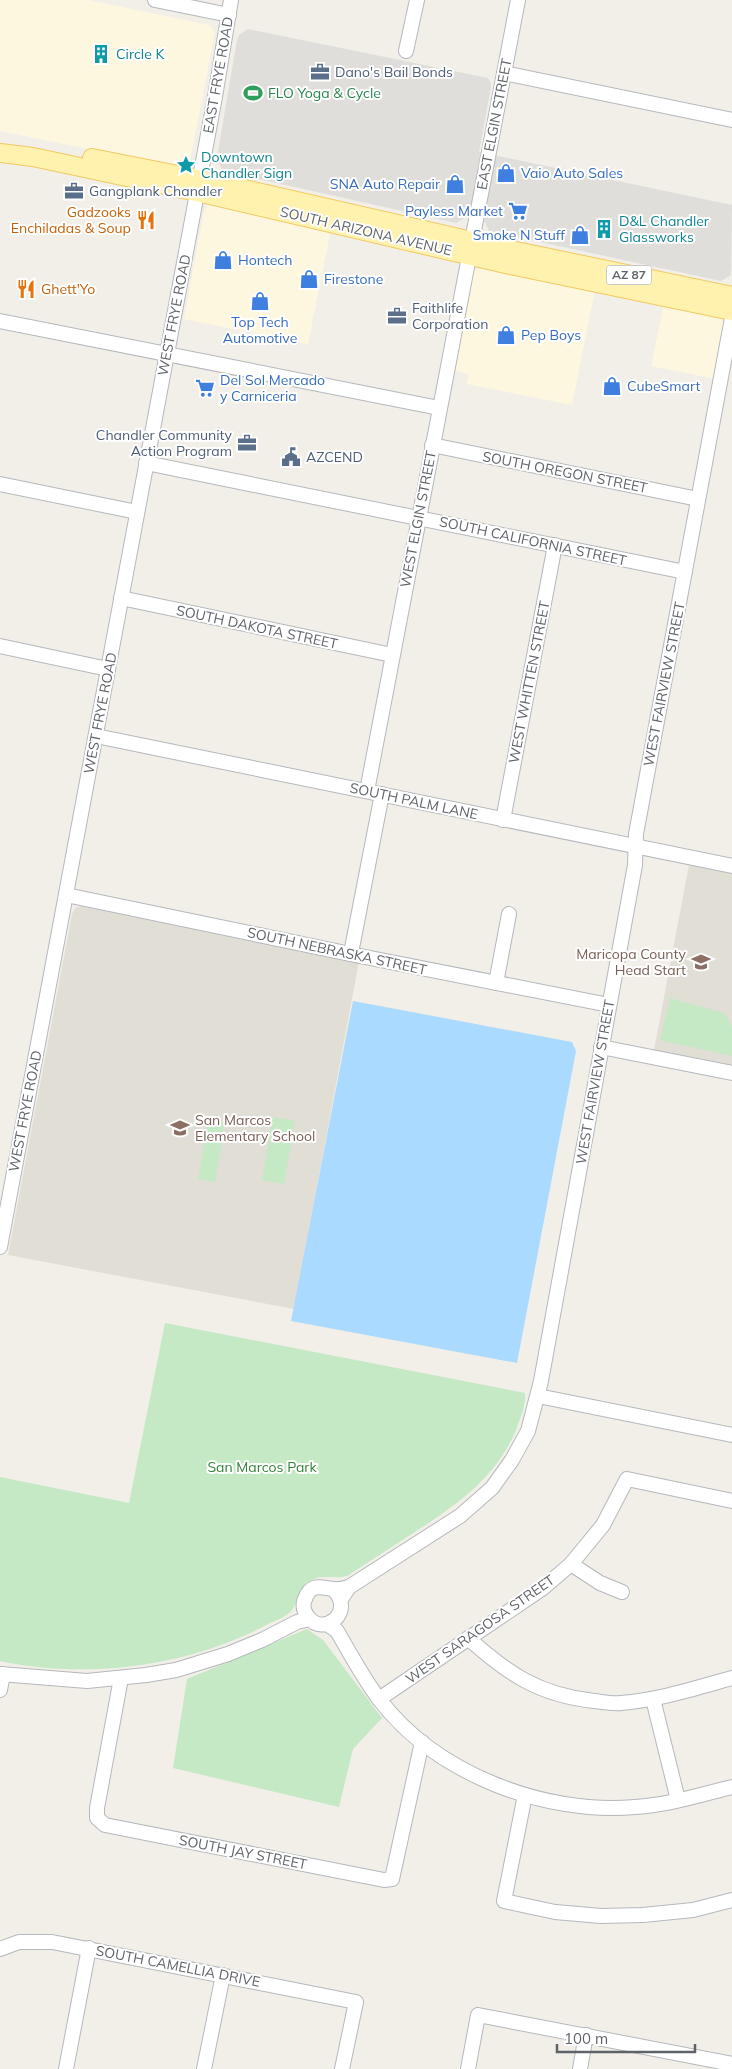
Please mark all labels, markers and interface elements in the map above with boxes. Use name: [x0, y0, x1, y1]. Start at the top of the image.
street label: EAST FRYE ROAD: [199, 15, 237, 135]
building icon: Circle K: [90, 43, 112, 65]
place label: Circle K: [116, 45, 165, 63]
street label: EAST ELGIN STREET: [472, 56, 516, 191]
office icon: Dano's Bail Bonds: [309, 61, 331, 83]
place label: Dano's Bail Bonds: [335, 63, 453, 81]
sports icon: FLO Yoga & Cycle: [242, 82, 264, 104]
place label: FLO Yoga & Cycle: [268, 84, 381, 102]
place label: Downtown Chandler Sign: [201, 148, 292, 182]
place icon: Downtown Chandler Sign: [175, 154, 197, 176]
shop icon: Vaio Auto Sales: [495, 162, 517, 184]
place label: Vaio Auto Sales: [521, 164, 623, 182]
shop icon: SNA Auto Repair: [444, 173, 466, 195]
place label: SNA Auto Repair: [330, 175, 441, 193]
office icon: Gangplank Chandler: [63, 180, 85, 202]
place label: Gangplank Chandler: [89, 182, 223, 200]
supermarket icon: Payless Market: [507, 200, 529, 222]
street label: SOUTH ARIZONA AVENUE: [278, 202, 454, 260]
place label: Payless Market: [405, 202, 503, 220]
place label: Gadzooks Enchiladas & Soup: [11, 203, 131, 237]
restaurant icon: Gadzooks Enchiladas & Soup: [135, 209, 157, 231]
place label: D&L Chandler Glassworks: [619, 212, 710, 246]
building icon: D&L Chandler Glassworks: [593, 218, 615, 240]
shop icon: Smoke N Stuff: [569, 224, 591, 246]
place label: Smoke N Stuff: [473, 226, 565, 244]
shop icon: Hontech: [212, 249, 234, 271]
place label: Hontech: [238, 251, 293, 269]
street label: WEST FRYE ROAD: [153, 253, 195, 377]
road number: AZ 87: [606, 266, 652, 284]
shop icon: Firestone: [298, 268, 320, 290]
place label: Firestone: [324, 270, 383, 288]
restaurant icon: Ghett'Yo: [15, 278, 37, 300]
place label: Ghett'Yo: [41, 280, 95, 298]
shop icon: Top Tech Automotive: [249, 290, 271, 312]
place label: Faithlife Corporation: [412, 299, 488, 333]
office icon: Faithlife Corporation: [386, 305, 408, 327]
place label: Top Tech Automotive: [223, 313, 297, 347]
shop icon: Pep Boys: [495, 324, 517, 346]
place label: Pep Boys: [521, 326, 581, 344]
place label: Del Sol Mercado y Carniceria: [220, 371, 325, 405]
shop icon: CubeSmart: [601, 375, 623, 397]
supermarket icon: Del Sol Mercado y Carniceria: [194, 377, 216, 399]
place label: CubeSmart: [627, 377, 700, 395]
place label: Chandler Community Action Program: [96, 426, 233, 460]
office icon: Chandler Community Action Program: [236, 432, 258, 454]
public building icon: AZCEND: [280, 446, 302, 468]
street label: SOUTH OREGON STREET: [481, 447, 650, 497]
place label: AZCEND: [306, 448, 363, 466]
street label: WEST ELGIN STREET: [396, 449, 440, 589]
street label: SOUTH CALIFORNIA STREET: [438, 512, 629, 570]
street label: WEST WHITTEN STREET: [504, 599, 554, 765]
street label: WEST FAIRVIEW STREET: [639, 600, 689, 768]
street label: SOUTH DAKOTA STREET: [175, 601, 340, 653]
street label: WEST FRYE ROAD: [79, 651, 121, 775]
street label: SOUTH PALM LANE: [348, 779, 480, 823]
street label: SOUTH NEBRASKA STREET: [246, 923, 429, 979]
place label: Maricopa County Head Start: [576, 945, 687, 979]
school or university icon: Maricopa County Head Start: [690, 951, 712, 973]
street label: WEST FAIRVIEW STREET: [572, 998, 618, 1166]
street label: WEST FRYE ROAD: [4, 1049, 46, 1173]
place label: San Marcos Elementary School: [195, 1111, 315, 1145]
school or university icon: San Marcos Elementary School: [169, 1117, 191, 1139]
park label: San Marcos Park: [207, 1458, 317, 1476]
street label: WEST SARAGOSA STREET: [402, 1570, 559, 1687]
street label: SOUTH JAY STREET: [177, 1831, 309, 1873]
street label: SOUTH CAMELLIA DRIVE: [94, 1941, 262, 1991]
scale bar: [557, 2022, 694, 2054]
text: 100 m: [564, 2029, 608, 2048]

